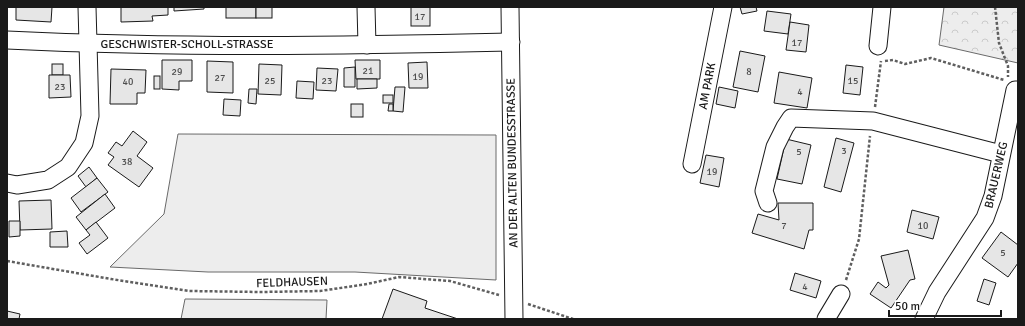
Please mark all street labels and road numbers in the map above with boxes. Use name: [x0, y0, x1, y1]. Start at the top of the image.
street label: GESCHWISTER-SCHOLL-STRASSE: [101, 37, 274, 52]
street label: AM PARK: [696, 61, 719, 111]
street label: AN DER ALTEN BUNDESSTRASSE: [504, 78, 521, 248]
street label: BRAUERWEG: [982, 140, 1011, 210]
street label: FELDHAUSEN: [256, 274, 328, 291]

